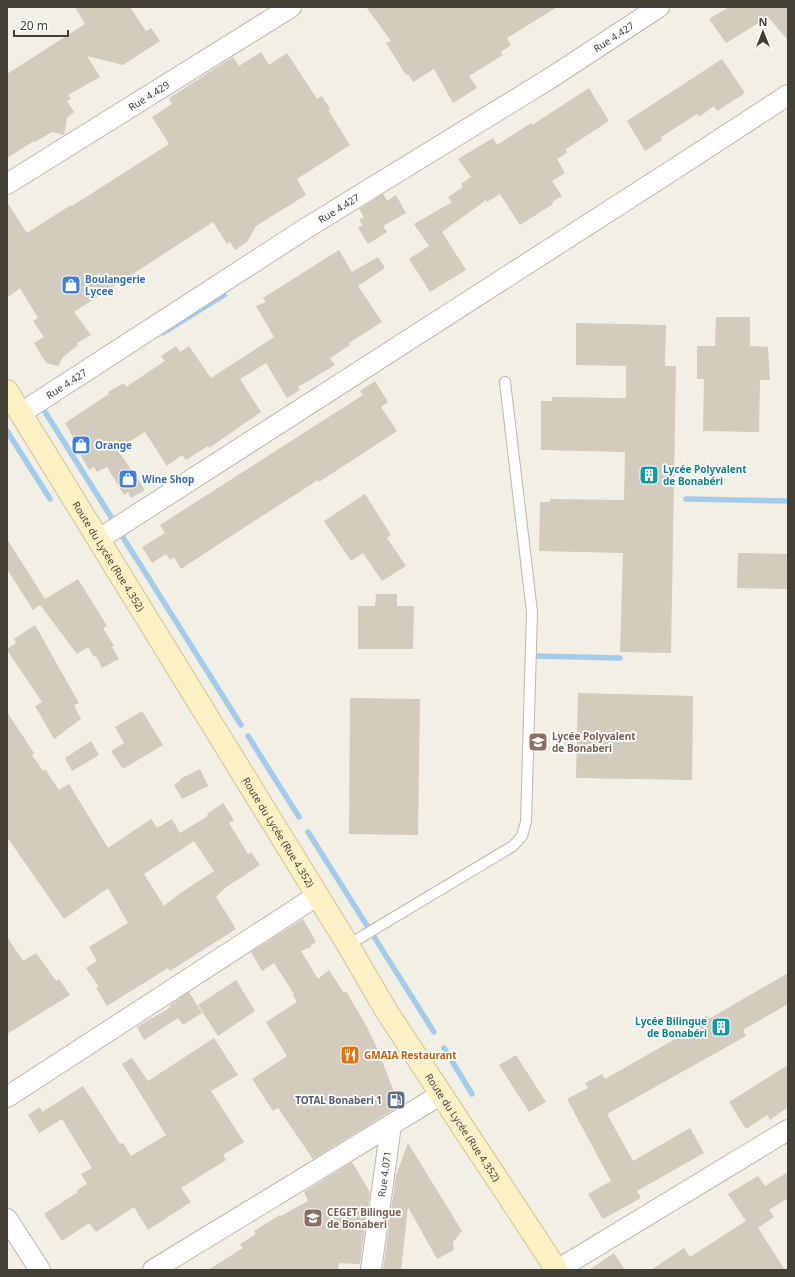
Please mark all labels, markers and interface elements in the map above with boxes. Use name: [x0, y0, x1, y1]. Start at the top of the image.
scale bar: [14, 12, 68, 38]
north arrow: [743, 12, 783, 52]
text: N: [759, 14, 767, 29]
text: 20 m: [20, 17, 48, 34]
street label: Rue 4.427: [590, 18, 637, 55]
street label: Rue 4.429: [125, 77, 172, 114]
street label: Rue 4.427: [315, 190, 362, 226]
place label: Boulangerie Lycee: [85, 272, 146, 298]
shop icon: Boulangerie Lycee: [60, 274, 82, 296]
street label: Rue 4.427: [43, 365, 90, 402]
shop icon: Orange: [70, 434, 92, 456]
place label: Orange: [95, 438, 132, 452]
place label: Lycée Polyvalent de Bonabéri: [663, 462, 747, 488]
building icon: Lycée Polyvalent de Bonabéri: [638, 464, 660, 486]
shop icon: Wine Shop: [117, 468, 139, 490]
place label: Wine Shop: [142, 472, 194, 486]
street label: Route du Lycée (Rue 4.352): [70, 499, 148, 614]
place label: Lycée Polyvalent de Bonaberi: [552, 729, 636, 755]
school or university icon: Lycée Polyvalent de Bonaberi: [527, 731, 549, 753]
street label: Route du Lycée (Rue 4.352): [239, 775, 318, 890]
place label: Lycée Bilingue de Bonabéri: [635, 1014, 707, 1040]
building icon: Lycée Bilingue de Bonabéri: [710, 1016, 732, 1038]
restaurant icon: GMAIA Restaurant: [339, 1044, 361, 1066]
place label: GMAIA Restaurant: [364, 1048, 457, 1062]
street label: Route du Lycée (Rue 4.352): [422, 1070, 504, 1184]
fuel station icon: TOTAL Bonaberi 1: [385, 1089, 407, 1111]
place label: TOTAL Bonaberi 1: [295, 1093, 382, 1107]
street label: Rue 4.071: [374, 1150, 394, 1198]
place label: CEGET Bilingue de Bonaberi: [327, 1205, 401, 1231]
school or university icon: CEGET Bilingue de Bonaberi: [302, 1207, 324, 1229]

